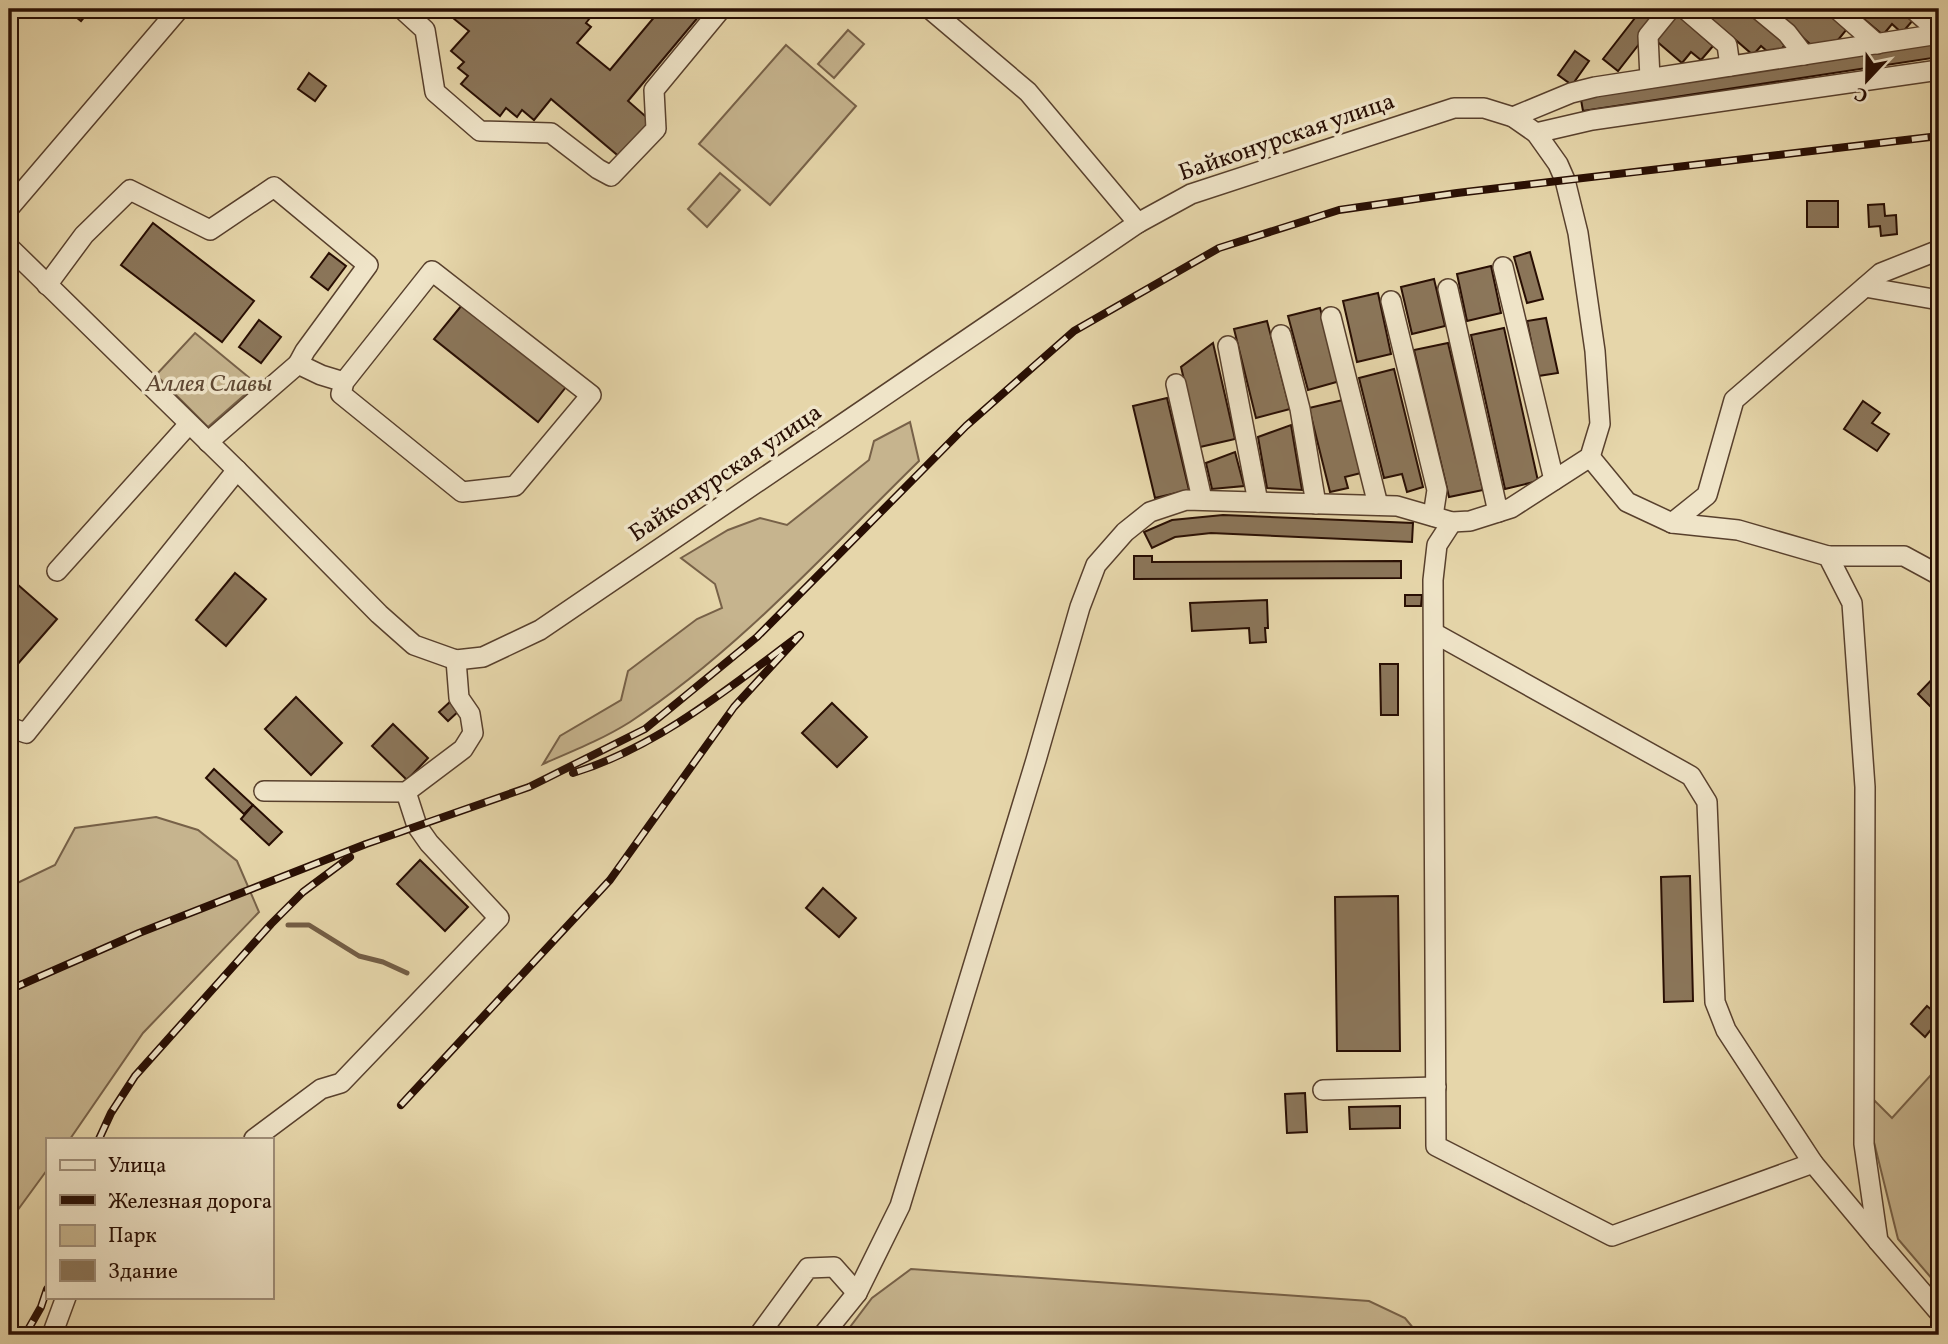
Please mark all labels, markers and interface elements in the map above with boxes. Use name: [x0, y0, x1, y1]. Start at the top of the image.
north arrow: [1832, 46, 1902, 116]
text: С: [1851, 80, 1872, 108]
street label: Байконурская улица: [1174, 85, 1400, 191]
park label: Аллея Славы: [145, 368, 272, 402]
street label: Байконурская улица: [623, 397, 829, 551]
legend: [46, 1138, 273, 1298]
text: Улица: [108, 1152, 166, 1181]
text: Железная дорога: [108, 1188, 272, 1217]
text: Парк: [108, 1222, 157, 1251]
text: Здание: [108, 1258, 178, 1287]

